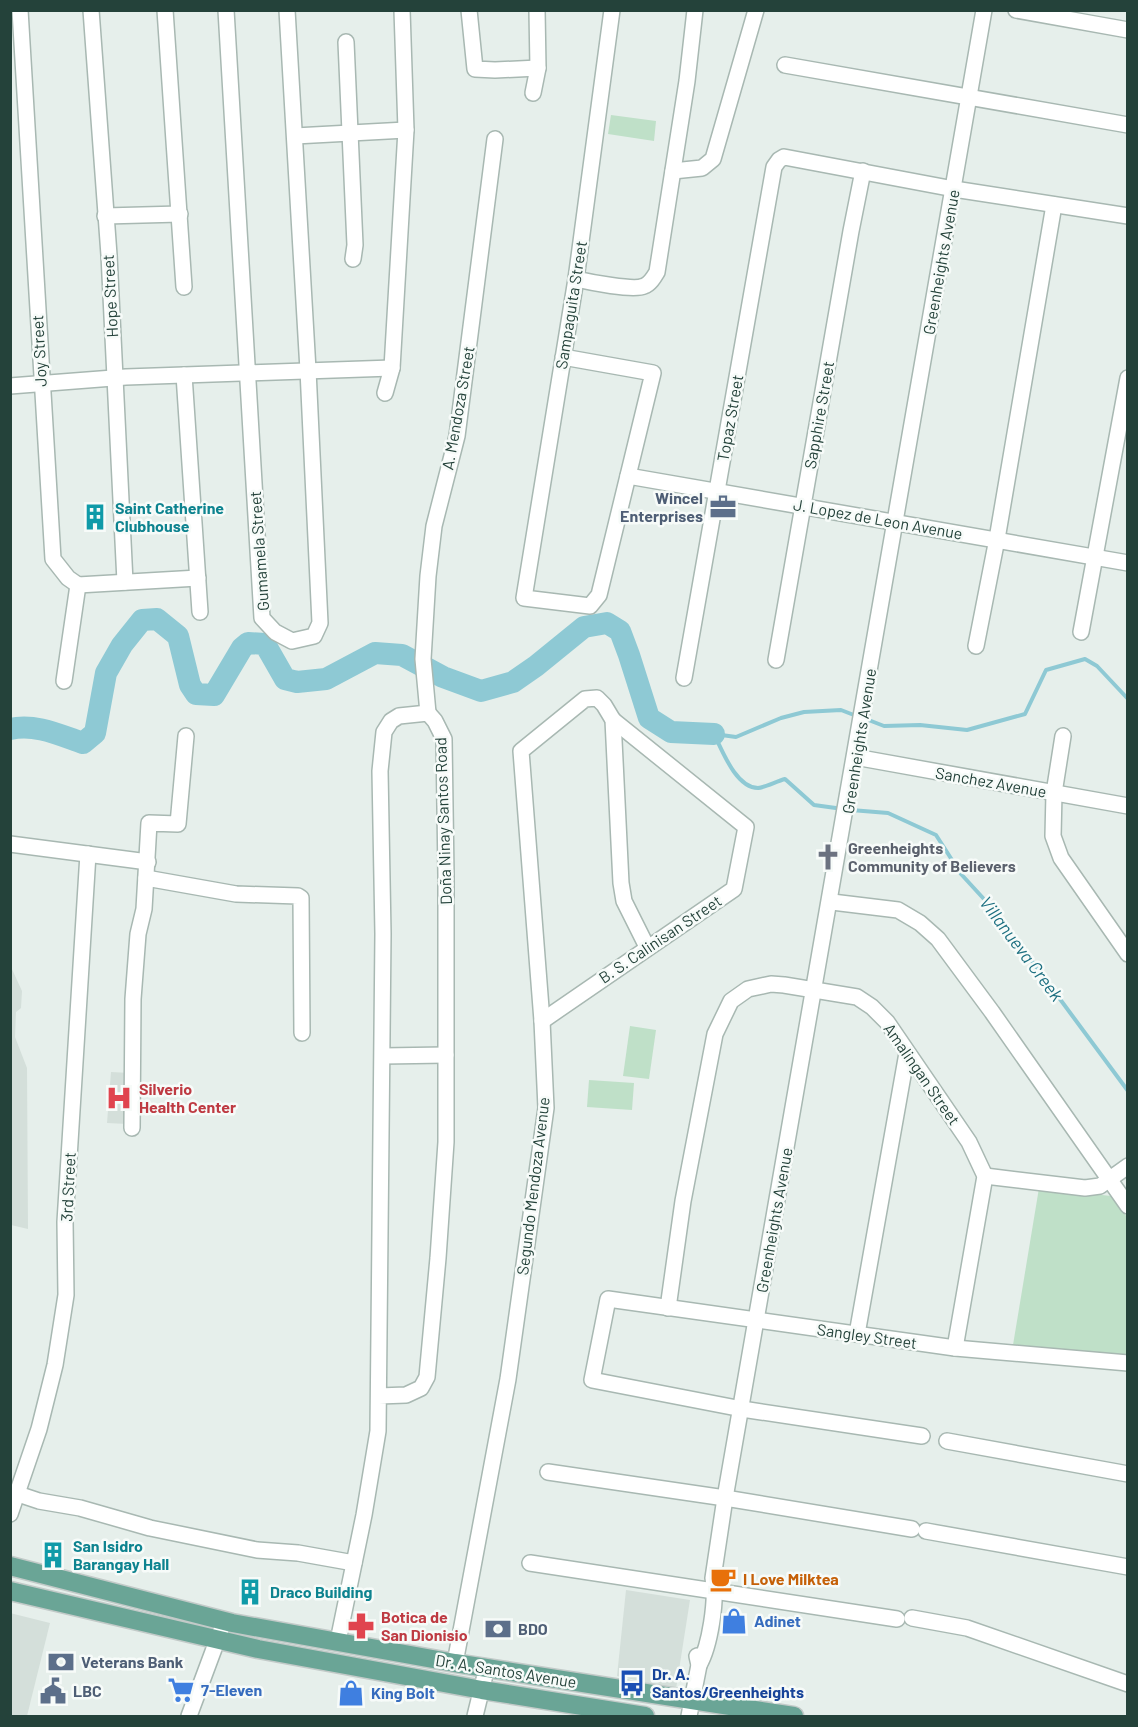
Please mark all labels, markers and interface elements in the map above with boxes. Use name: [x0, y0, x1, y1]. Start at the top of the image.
street label: Greenheights Avenue: [918, 188, 963, 336]
street label: Sampaguita Street: [551, 239, 590, 371]
street label: Hope Street: [98, 254, 121, 338]
street label: Joy Street: [27, 315, 50, 387]
street label: A. Mendoza Street: [437, 344, 478, 471]
street label: Sapphire Street: [800, 360, 837, 470]
street label: Topaz Street: [713, 373, 746, 463]
place label: Wincel Enterprises: [620, 488, 703, 525]
street label: Gumamela Street: [245, 490, 272, 612]
office icon: Wincel Enterprises: [708, 492, 738, 522]
street label: J. Lopez de Leon Avenue: [792, 494, 964, 543]
place label: Saint Catherine Clubhouse: [115, 498, 224, 535]
building icon: Saint Catherine Clubhouse: [80, 502, 110, 532]
street label: Greenheights Avenue: [838, 667, 879, 815]
street label: Doña Ninay Santos Road: [430, 737, 455, 905]
street label: Sanchez Avenue: [934, 762, 1048, 801]
place label: Greenheights Community of Believers: [848, 838, 1016, 875]
church icon: Greenheights Community of Believers: [813, 842, 843, 872]
street label: B. S. Calinisan Street: [595, 890, 725, 987]
water label: Villanueva Creek: [975, 892, 1068, 1005]
street label: Amalingan Street: [880, 1019, 965, 1128]
place label: Silverio Health Center: [139, 1079, 236, 1116]
hospital icon: Silverio Health Center: [104, 1083, 134, 1113]
street label: Segundo Mendoza Avenue: [512, 1096, 553, 1276]
street label: Greenheights Avenue: [751, 1146, 796, 1294]
street label: 3rd Street: [56, 1152, 79, 1222]
street label: Sangley Street: [816, 1319, 918, 1352]
place label: San Isidro Barangay Hall: [73, 1536, 169, 1573]
building icon: San Isidro Barangay Hall: [38, 1540, 68, 1570]
cafe icon: I Love Milktea: [708, 1564, 738, 1594]
place label: I Love Milktea: [743, 1569, 839, 1588]
building icon: Draco Building: [235, 1577, 265, 1607]
place label: Draco Building: [270, 1582, 372, 1601]
shop icon: Adinet: [719, 1606, 749, 1636]
place label: Botica de San Dionisio: [381, 1607, 468, 1644]
pharmacy icon: Botica de San Dionisio: [346, 1611, 376, 1641]
place label: Adinet: [754, 1611, 801, 1630]
bank icon: BDO: [483, 1614, 513, 1644]
place label: BDO: [518, 1619, 548, 1638]
bank icon: Veterans Bank: [46, 1647, 76, 1677]
street label: Dr. A. Santos Avenue: [434, 1650, 578, 1691]
place label: Veterans Bank: [81, 1652, 184, 1671]
place label: Dr. A. Santos/Greenheights: [652, 1664, 804, 1701]
bus stop icon: Dr. A. Santos/Greenheights: [617, 1668, 647, 1698]
supermarket icon: 7-Eleven: [166, 1675, 196, 1705]
public building icon: LBC: [38, 1676, 68, 1706]
shop icon: King Bolt: [336, 1678, 366, 1708]
place label: 7-Eleven: [201, 1680, 262, 1699]
place label: LBC: [73, 1681, 102, 1700]
place label: King Bolt: [371, 1683, 435, 1702]

